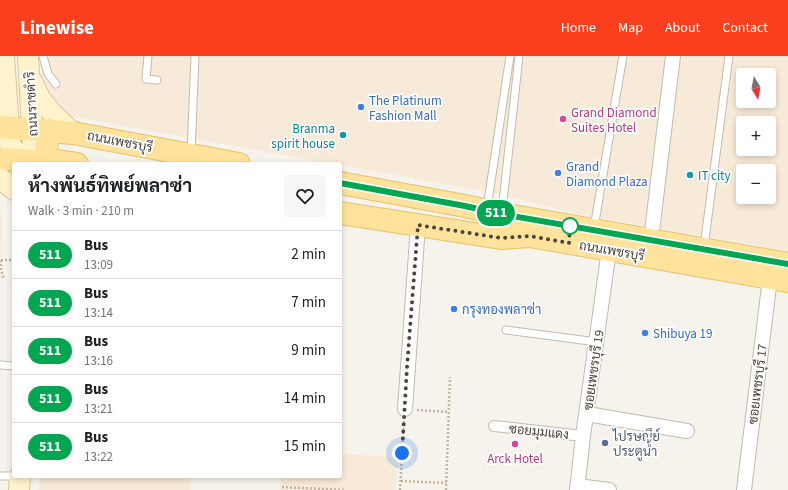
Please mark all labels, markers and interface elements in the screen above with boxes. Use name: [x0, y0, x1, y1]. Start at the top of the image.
text: Linewise: [20, 15, 94, 42]
text: Home: [561, 18, 596, 38]
text: Map: [618, 18, 643, 38]
text: About: [665, 18, 700, 38]
text: Contact: [722, 18, 768, 38]
north arrow: [736, 68, 776, 108]
map controls: [736, 68, 776, 204]
street label: ถนนราชดำริ: [21, 71, 43, 137]
place label: The Platinum Fashion Mall: [369, 92, 442, 125]
marker: The Platinum Fashion Mall: [356, 102, 366, 112]
place label: Grand Diamond Suites Hotel: [571, 104, 657, 137]
marker: Grand Diamond Suites Hotel: [558, 114, 568, 124]
button: +: [736, 116, 776, 156]
place label: Branma spirit house: [271, 120, 335, 153]
street label: ถนนเพชรบุรี: [86, 126, 154, 157]
marker: Branma spirit house: [338, 130, 348, 140]
place label: Grand Diamond Plaza: [566, 158, 648, 191]
button: −: [736, 164, 776, 204]
place label: IT city: [698, 167, 731, 185]
marker: Grand Diamond Plaza: [553, 168, 563, 178]
marker: IT city: [685, 170, 695, 180]
text: ห้างพันธ์ทิพย์พลาซ่า: [28, 173, 192, 200]
button: heart: [284, 175, 326, 217]
line badge: 511: [473, 200, 519, 226]
text: Walk · 3 min · 210 m: [28, 202, 134, 220]
text: 511: [485, 203, 507, 223]
unlabelled marker: [561, 217, 579, 235]
text: Bus: [84, 235, 108, 256]
street label: ถนนเพชรบุรี: [578, 235, 646, 266]
text: 2 min: [291, 244, 326, 265]
text: 511: [39, 245, 61, 265]
text: 13:09: [84, 256, 113, 274]
text: Bus: [84, 283, 108, 304]
text: 7 min: [291, 292, 326, 313]
text: 511: [39, 293, 61, 313]
place label: กรุงทองพลาซ่า: [462, 301, 541, 319]
text: 13:14: [84, 304, 113, 322]
marker: กรุงทองพลาซ่า: [449, 304, 459, 314]
place label: Shibuya 19: [653, 325, 712, 343]
marker: Shibuya 19: [640, 328, 650, 338]
street label: ซอยเพชรบุรี 19: [578, 329, 609, 411]
text: Bus: [84, 331, 108, 352]
text: 9 min: [291, 340, 326, 361]
text: 511: [39, 341, 61, 361]
street label: ซอยเพชรบุรี 17: [743, 343, 772, 425]
text: 13:16: [84, 352, 113, 370]
text: Bus: [84, 379, 108, 400]
text: 14 min: [284, 388, 326, 409]
text: 511: [39, 389, 61, 409]
text: 13:21: [84, 400, 113, 418]
street label: ซอยมุมแดง: [508, 420, 570, 444]
text: Bus: [84, 427, 108, 448]
place label: ไปรษณีย์ ประตูน้ำ: [612, 427, 660, 461]
text: 15 min: [284, 436, 326, 457]
text: 511: [39, 437, 61, 457]
marker: ไปรษณีย์ ประตูน้ำ: [600, 438, 610, 448]
marker: Arck Hotel: [510, 439, 520, 449]
your location: [392, 443, 412, 463]
text: 13:22: [84, 448, 113, 466]
place label: Arck Hotel: [487, 450, 543, 468]

